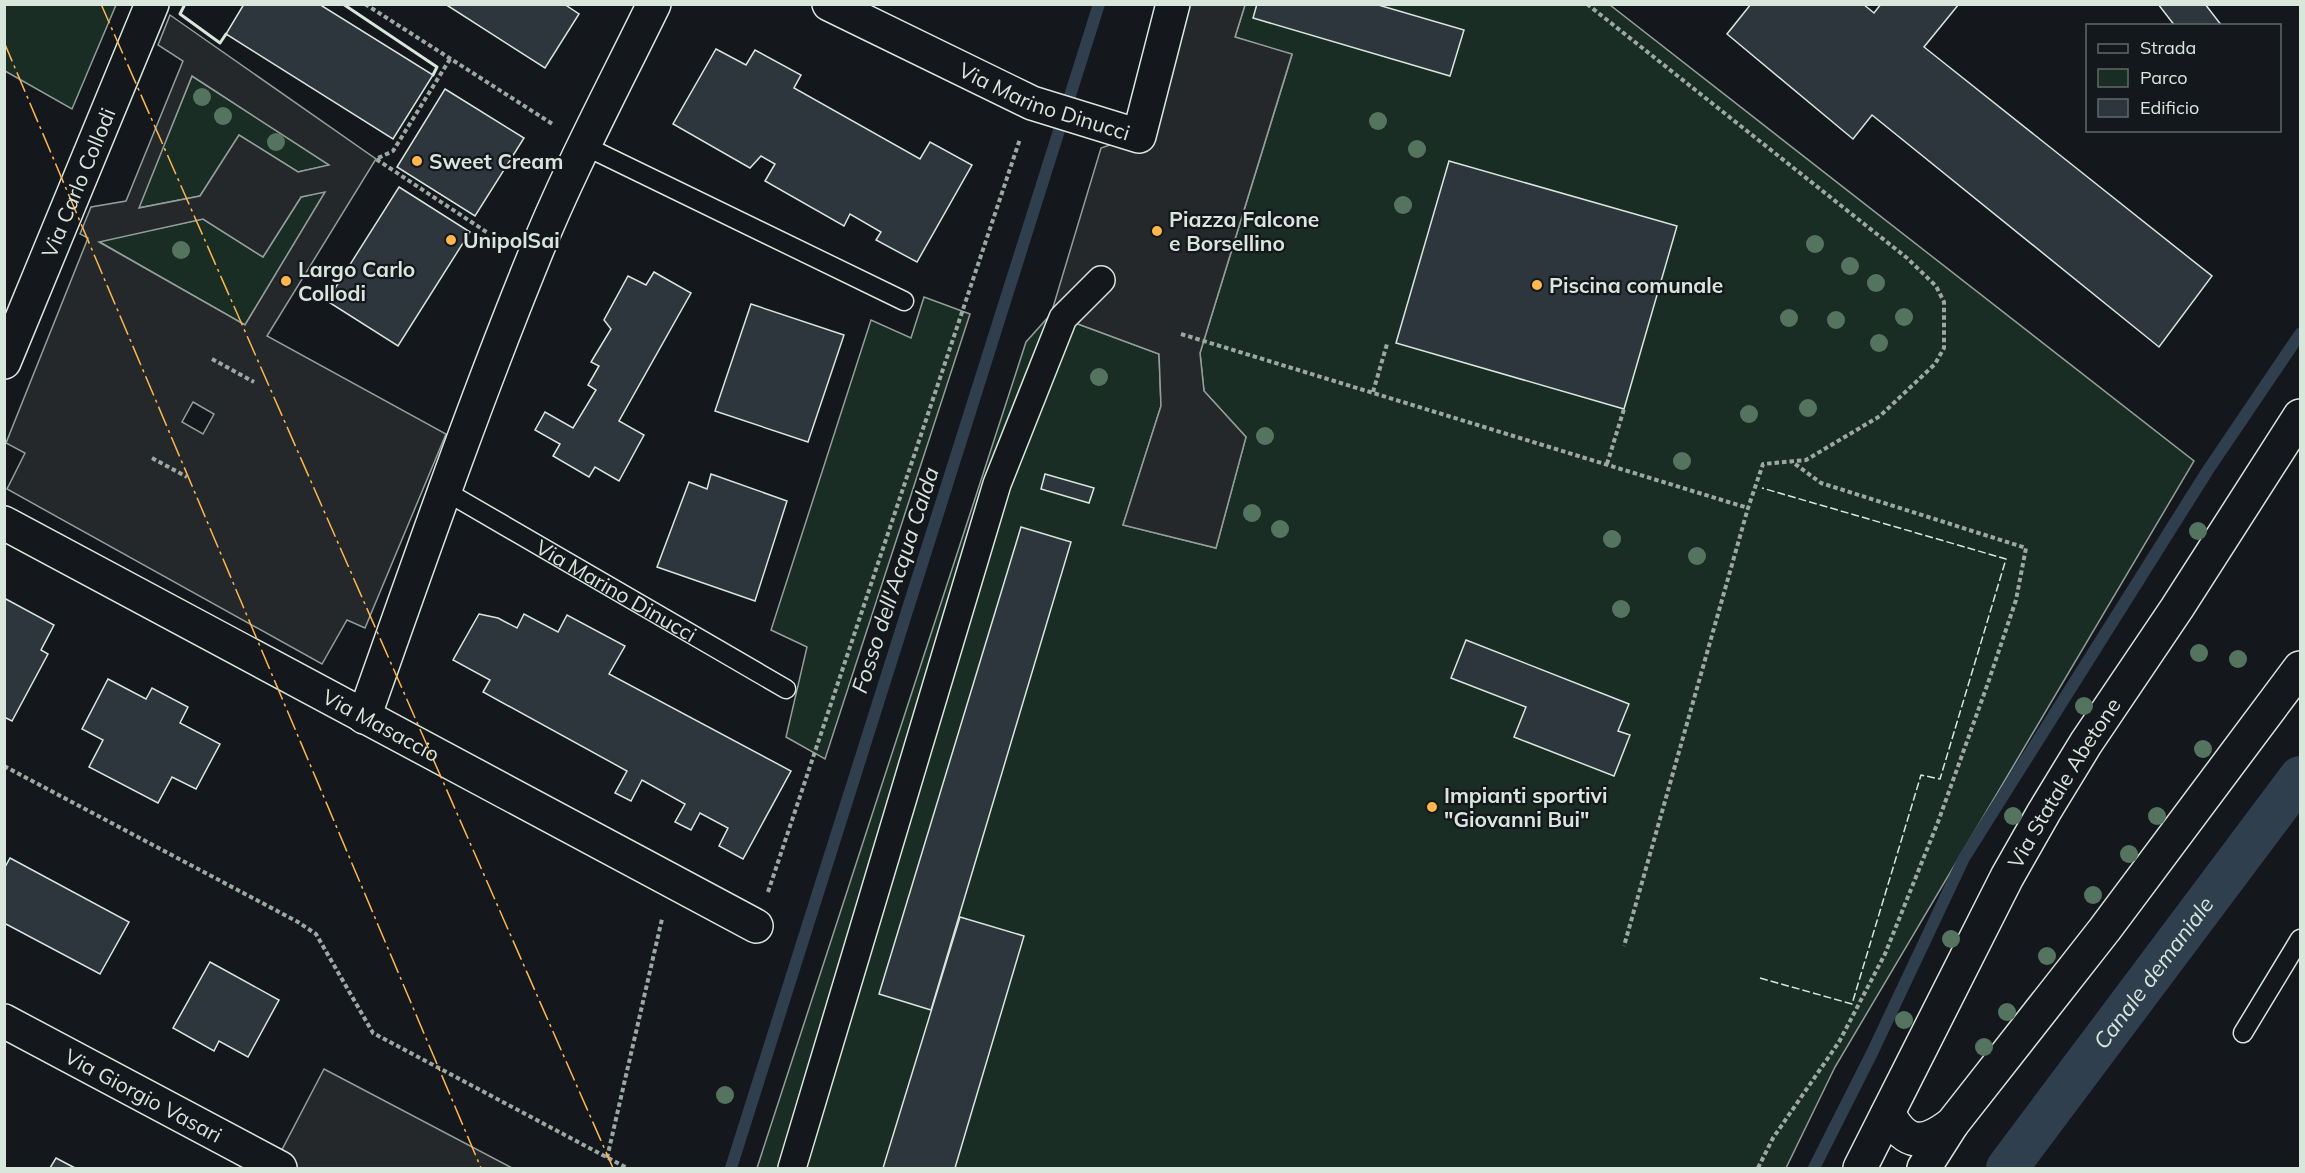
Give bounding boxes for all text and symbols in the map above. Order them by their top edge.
legend [2086,24,2281,132]
text: Strada [2140,36,2196,59]
street label: Via Marino Dinucci [955,56,1133,145]
text: Parco [2140,66,2188,89]
text: Edificio [2140,96,2199,119]
street label: Via Carlo Collodi [36,104,121,262]
place label: Sweet Cream [429,148,563,174]
marker: Sweet Cream [410,154,424,168]
place label: Piazza Falcone e Borsellino [1169,206,1319,256]
marker: Piazza Falcone e Borsellino [1150,224,1164,238]
place label: UnipolSai [463,227,560,253]
marker: UnipolSai [444,233,458,247]
place label: Largo Carlo Collodi [298,256,415,306]
place label: Piscina comunale [1549,272,1723,298]
marker: Largo Carlo Collodi [279,274,293,288]
marker: Piscina comunale [1530,278,1544,292]
water label: Fosso dell'Acqua Calda [845,463,945,697]
street label: Via Marino Dinucci [531,534,701,647]
street label: Via Masaccio [318,683,444,767]
street label: Via Statale Abetone [2002,693,2126,873]
place label: Impianti sportivi "Giovanni Bui" [1444,782,1607,832]
marker: Impianti sportivi "Giovanni Bui" [1425,800,1439,814]
water label: Canale demaniale [2087,891,2219,1054]
street label: Via Giorgio Vasari [60,1043,227,1148]

